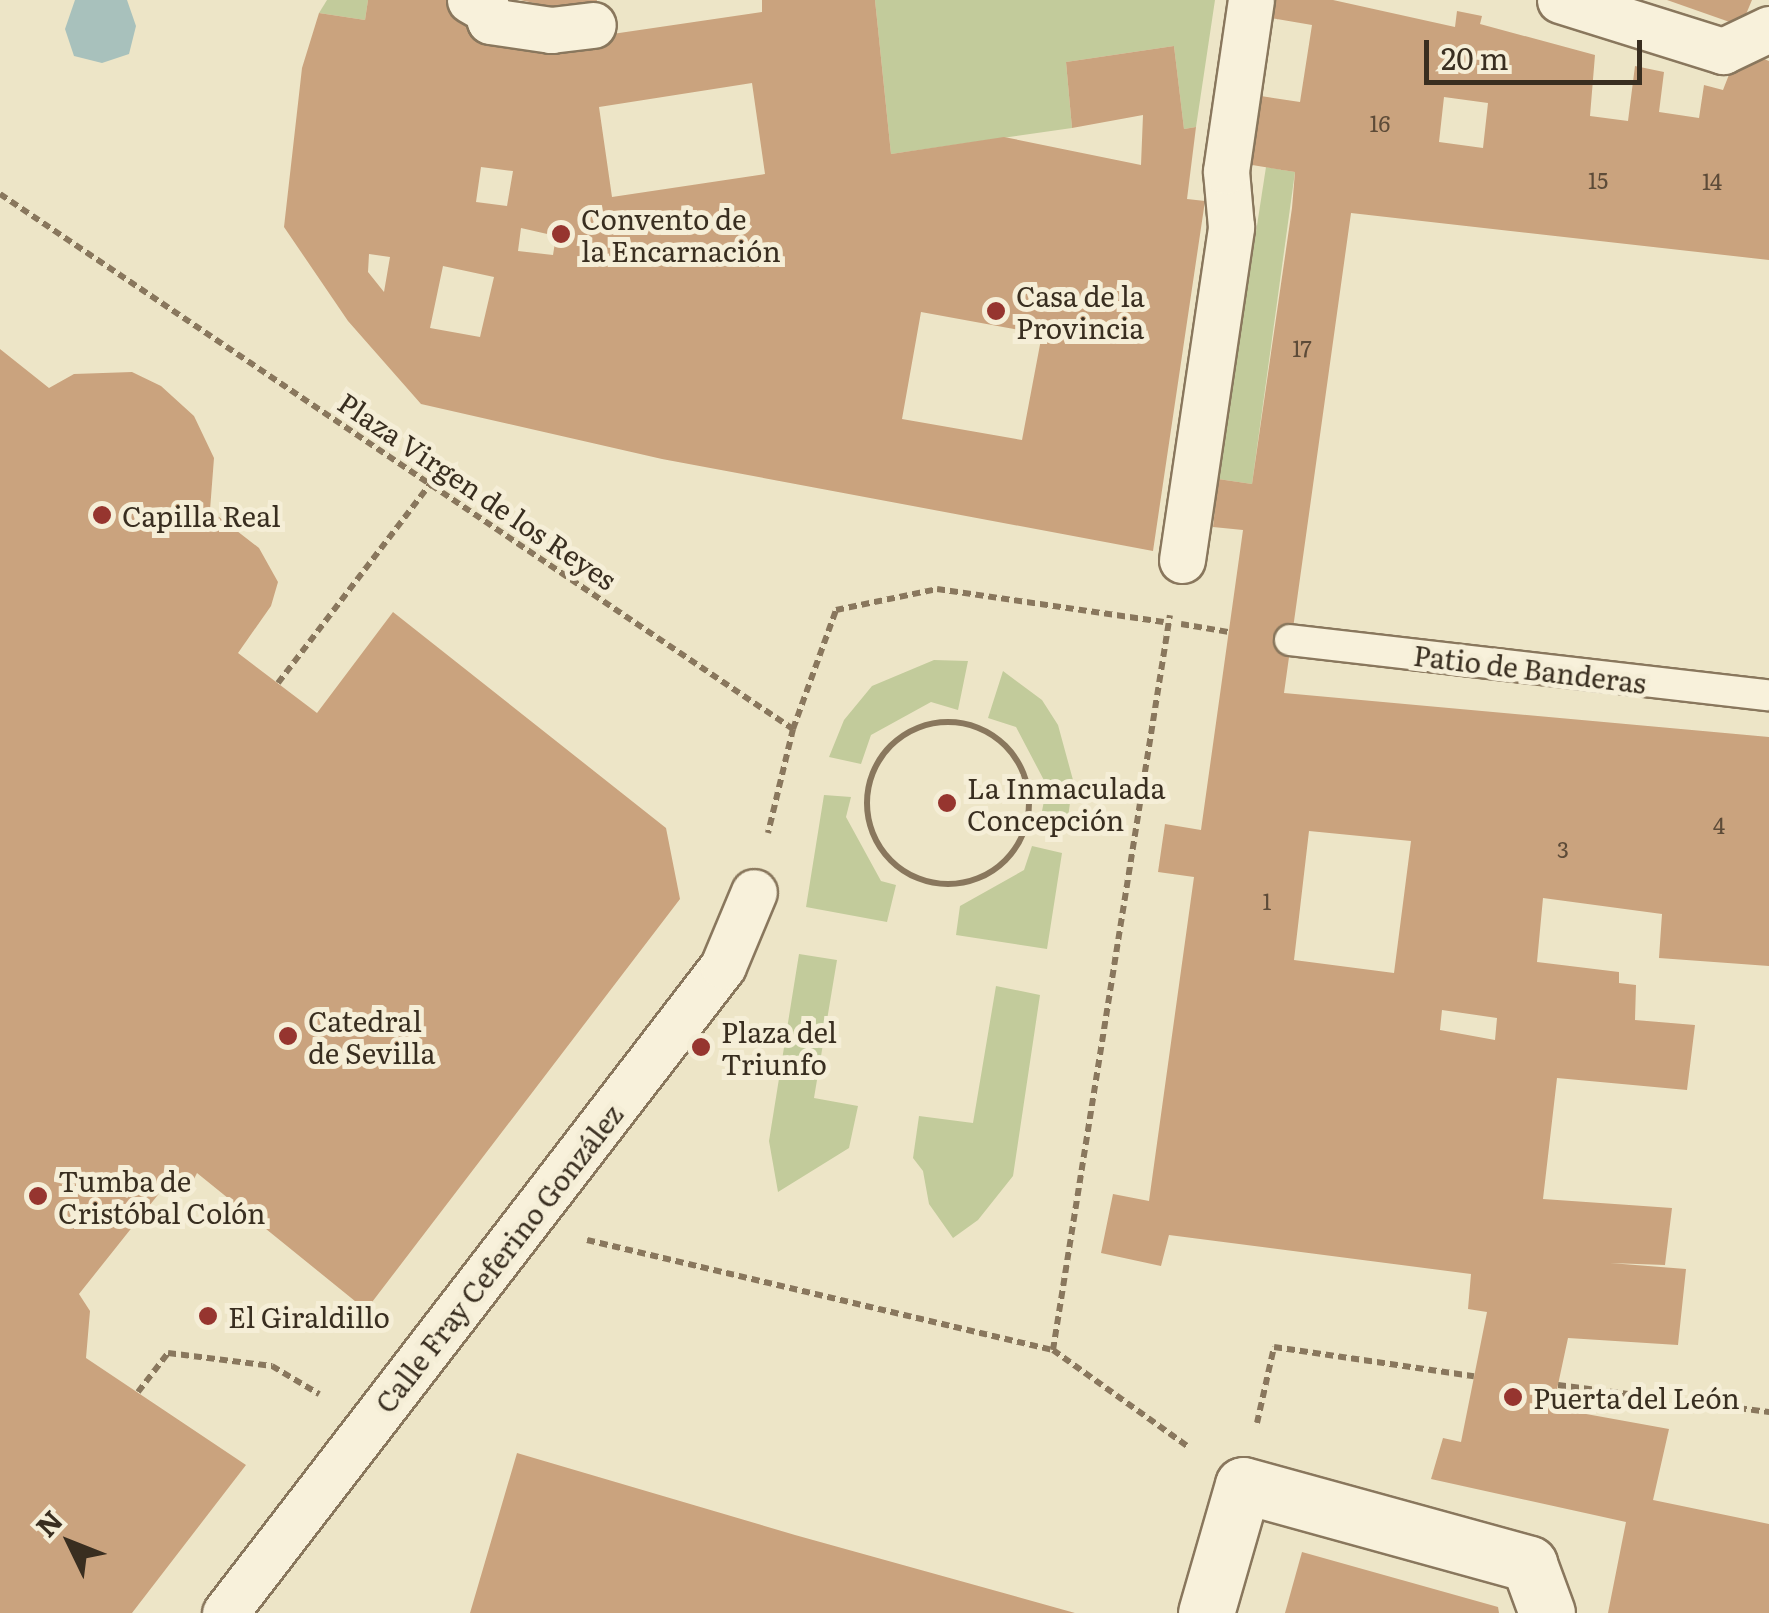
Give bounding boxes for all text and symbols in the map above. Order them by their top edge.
scale bar [1429,20,1646,82]
text: 20 m [1441,35,1509,79]
house number: 16 [1370,110,1390,136]
house number: 15 [1588,167,1608,193]
house number: 14 [1702,168,1722,194]
place label: Convento de la Encarnación [581,201,781,267]
marker: Convento de la Encarnación [550,223,572,245]
place label: Casa de la Provincia [1016,278,1145,344]
marker: Casa de la Provincia [985,300,1007,322]
house number: 17 [1292,335,1312,361]
street label: Plaza Virgen de los Reyes [333,384,623,596]
place label: Capilla Real [122,498,281,532]
marker: Capilla Real [91,504,113,526]
street label: Patio de Banderas [1412,637,1648,699]
place label: La Inmaculada Concepción [967,770,1166,836]
marker: La Inmaculada Concepción [936,792,958,814]
house number: 4 [1713,812,1725,838]
house number: 3 [1557,836,1569,862]
house number: 1 [1263,888,1271,914]
place label: Catedral de Sevilla [308,1003,436,1069]
place label: Plaza del Triunfo [721,1014,837,1080]
marker: Catedral de Sevilla [277,1025,299,1047]
marker: Plaza del Triunfo [690,1036,712,1058]
street label: Calle Fray Ceferino González [367,1097,629,1419]
place label: Tumba de Cristóbal Colón [58,1163,266,1229]
marker: Tumba de Cristóbal Colón [27,1185,49,1207]
place label: El Giraldillo [228,1299,390,1333]
marker: El Giraldillo [197,1305,219,1327]
place label: Puerta del León [1533,1380,1740,1414]
marker: Puerta del León [1502,1386,1524,1408]
north arrow [20,1493,120,1593]
text: N [25,1500,71,1545]

